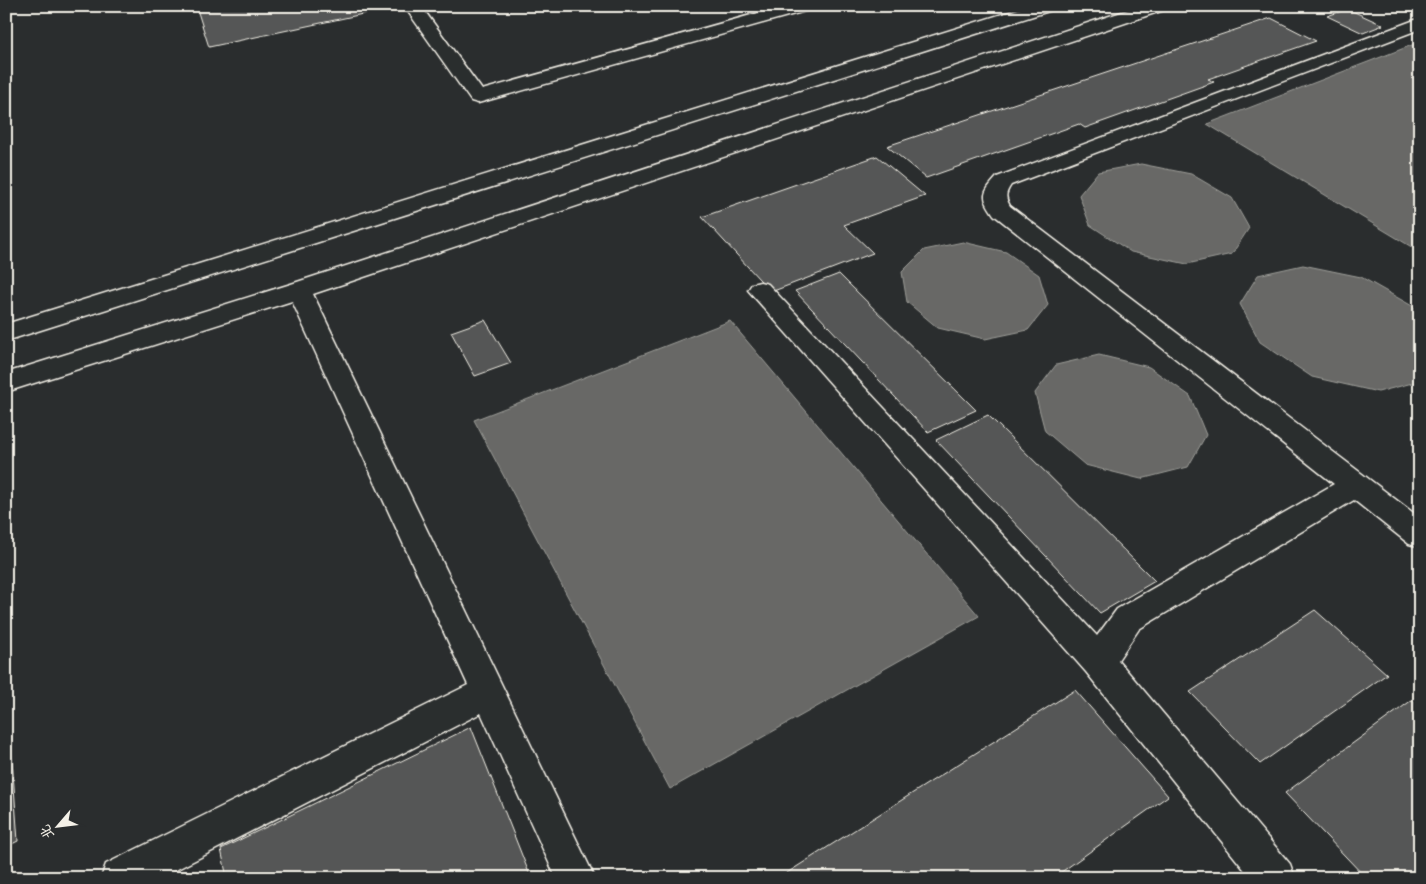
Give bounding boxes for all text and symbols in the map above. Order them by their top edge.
north arrow [32,802,82,852]
text: 北 [34,822,58,843]

